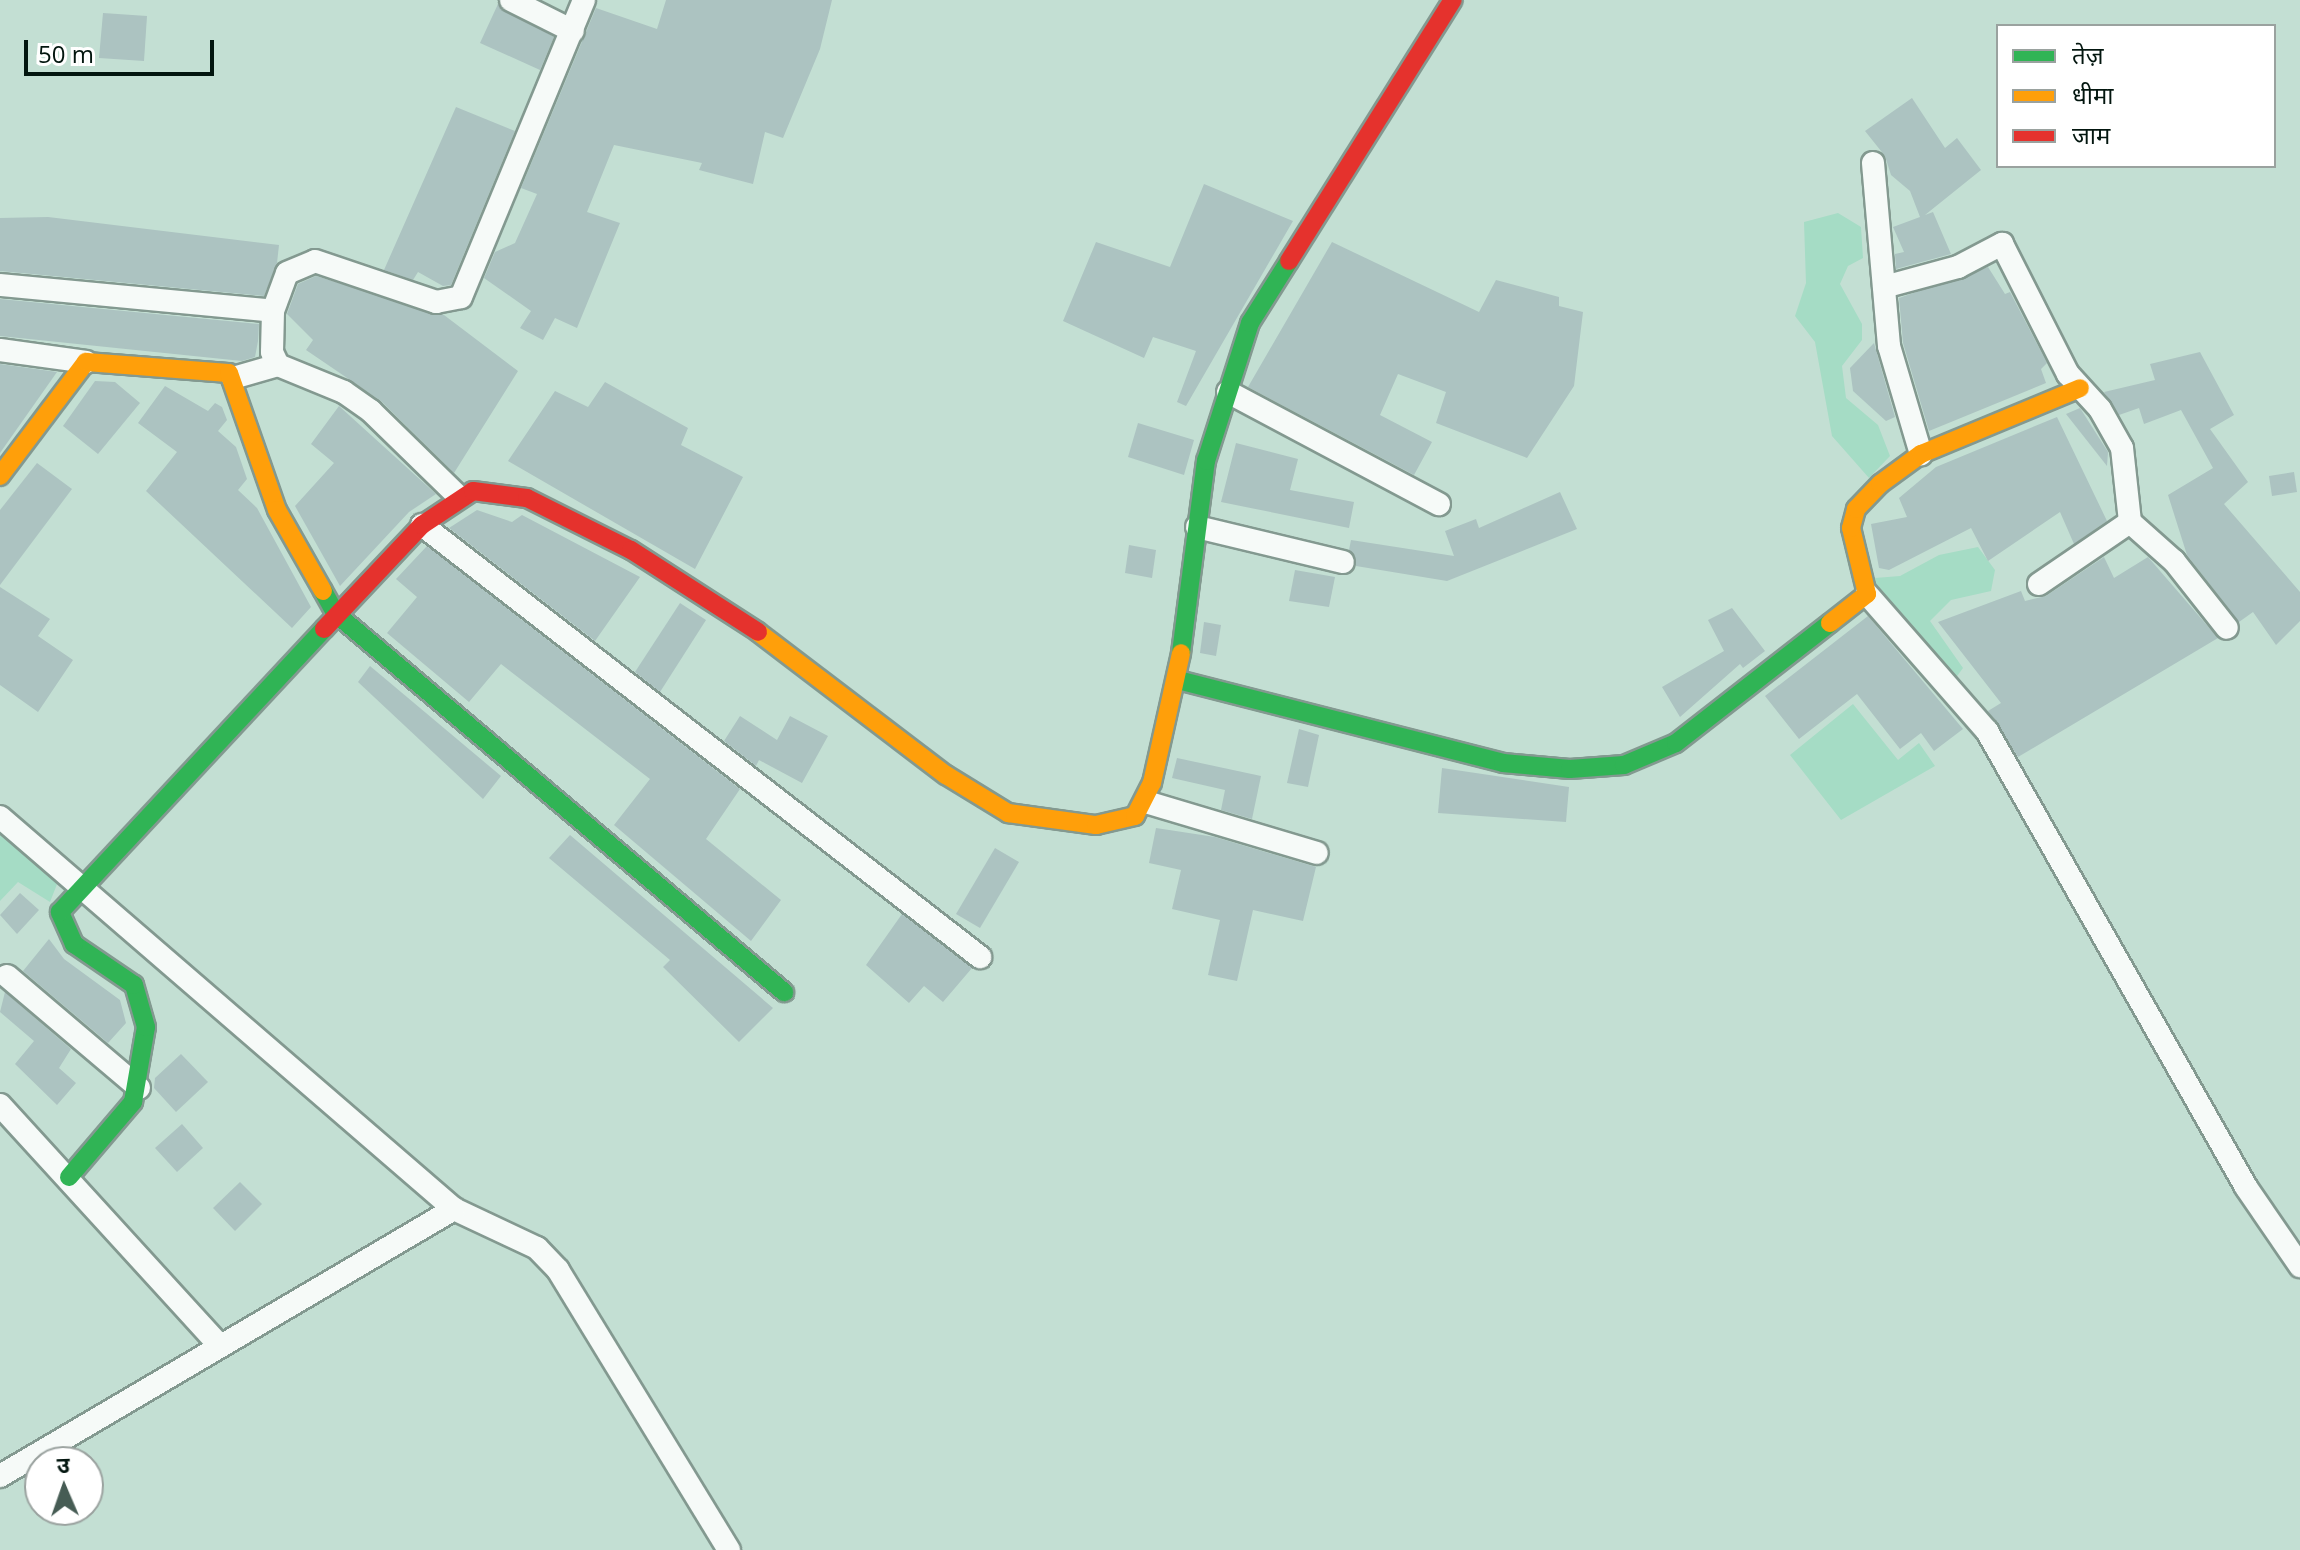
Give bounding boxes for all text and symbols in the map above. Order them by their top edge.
scale bar [28,24,218,74]
legend [1996,24,2276,168]
text: 50 m [38,37,94,70]
text: तेज़ [2072,38,2104,71]
text: धीमा [2072,78,2114,111]
text: जाम [2072,118,2110,151]
north arrow [24,1446,104,1526]
text: उ [56,1449,70,1479]

